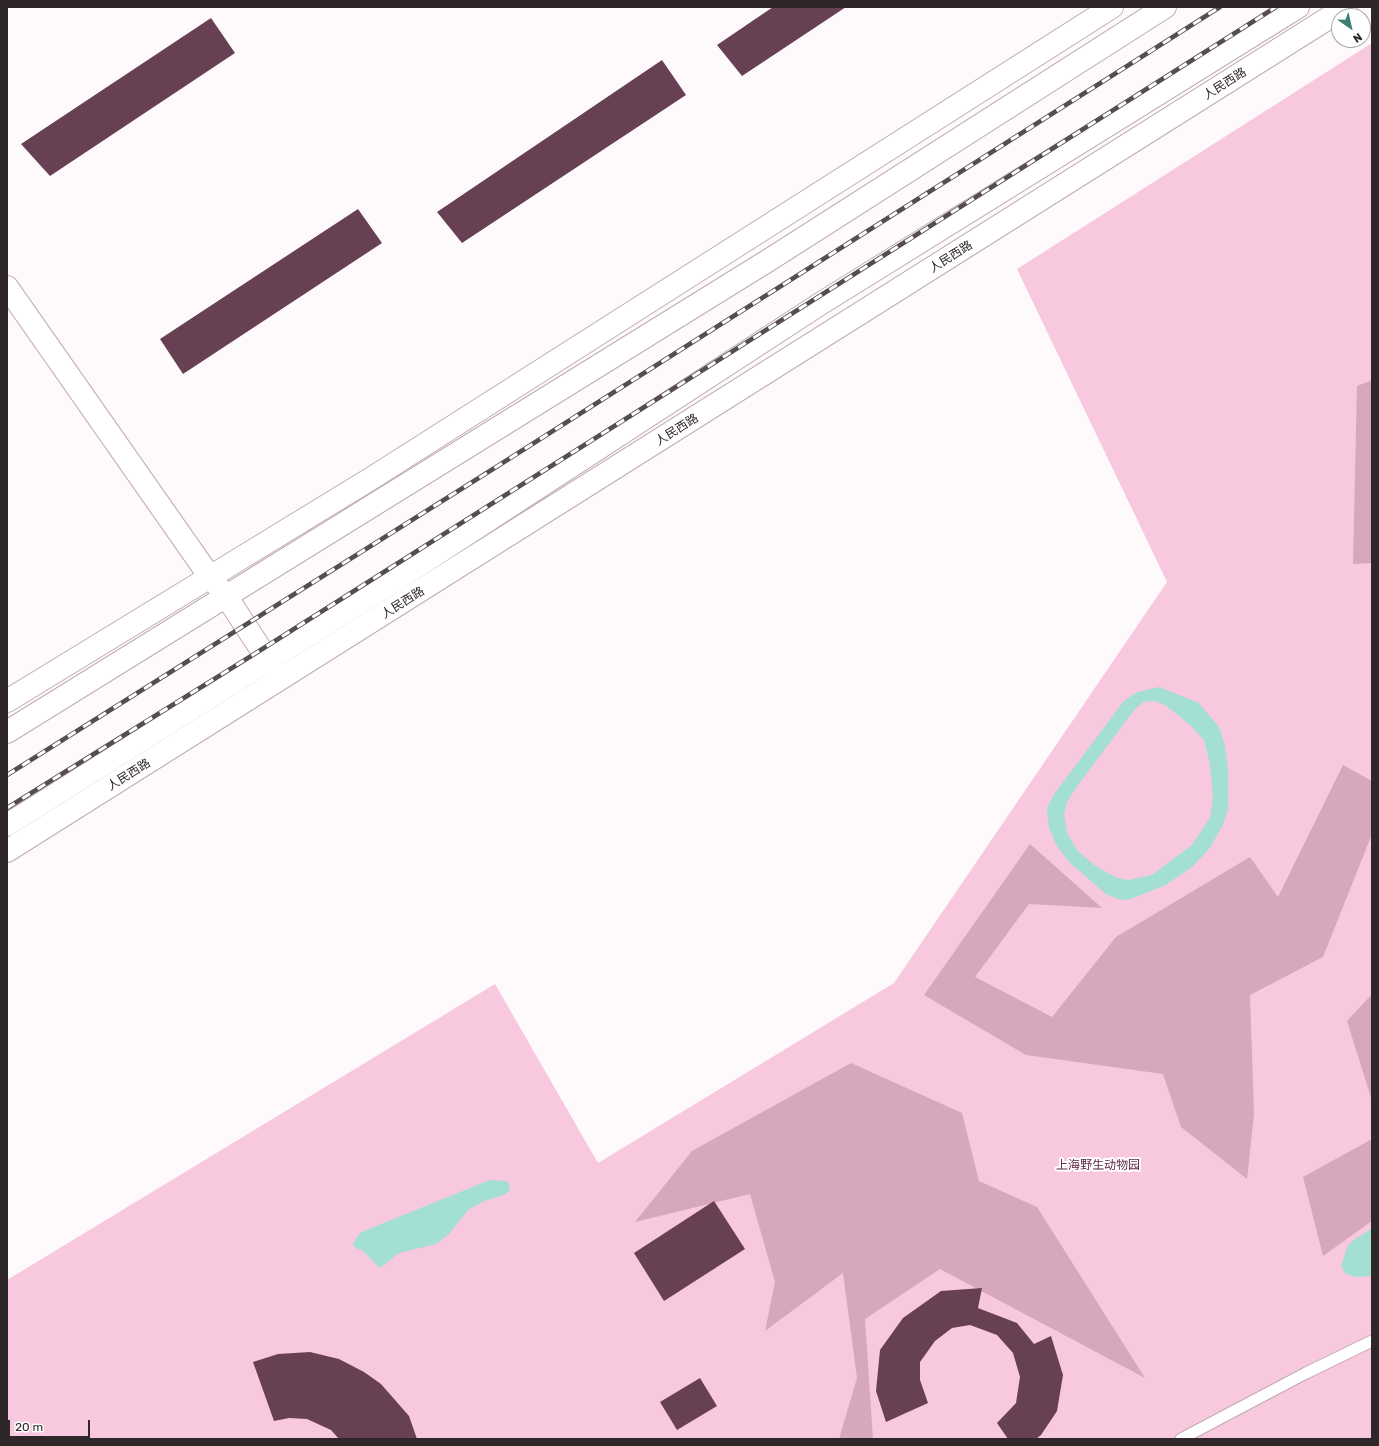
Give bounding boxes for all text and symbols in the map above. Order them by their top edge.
north arrow [1331,8,1371,48]
text: N [1351,30,1364,45]
street label: 人民西路 [1201,65,1249,103]
street label: 人民西路 [927,238,975,276]
street label: 人民西路 [653,411,701,449]
street label: 人民西路 [379,584,427,622]
street label: 人民西路 [105,756,153,794]
park label: 上海野生动物园 [1056,1159,1140,1173]
scale bar [10,1412,92,1438]
text: 20 m [15,1420,43,1434]

